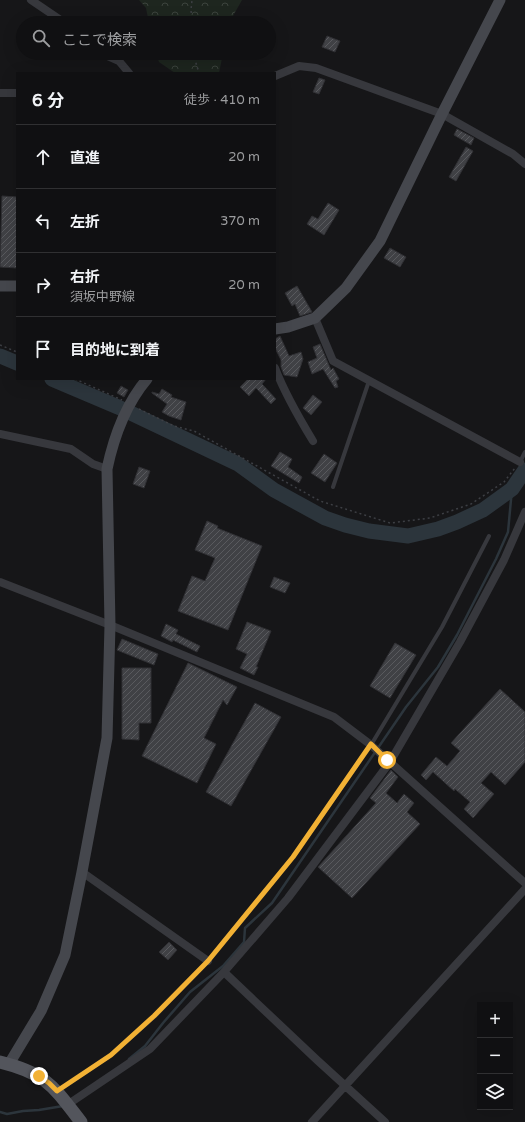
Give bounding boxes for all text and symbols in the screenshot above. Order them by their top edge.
search box [16,16,276,60]
icon: search [30,27,52,49]
text: ここで検索 [62,31,137,49]
text: 6 分 [32,90,64,111]
text: 徒歩 · 410 m [184,92,260,108]
icon: ahead [32,146,54,168]
text: 直進 [70,149,100,167]
text: 20 m [228,149,260,165]
icon: left [32,210,54,232]
text: 左折 [70,213,100,231]
text: 370 m [220,213,260,229]
text: 右折 [70,268,100,286]
icon: right [32,274,54,296]
text: 20 m [228,277,260,293]
text: 須坂中野線 [70,289,135,305]
icon: arrive [32,338,54,360]
text: 目的地に到着 [70,341,160,359]
route start [378,751,396,769]
map controls [477,1002,513,1110]
button: + [477,1002,513,1038]
button: − [477,1038,513,1074]
route end [30,1067,48,1085]
button: layers [477,1074,513,1110]

